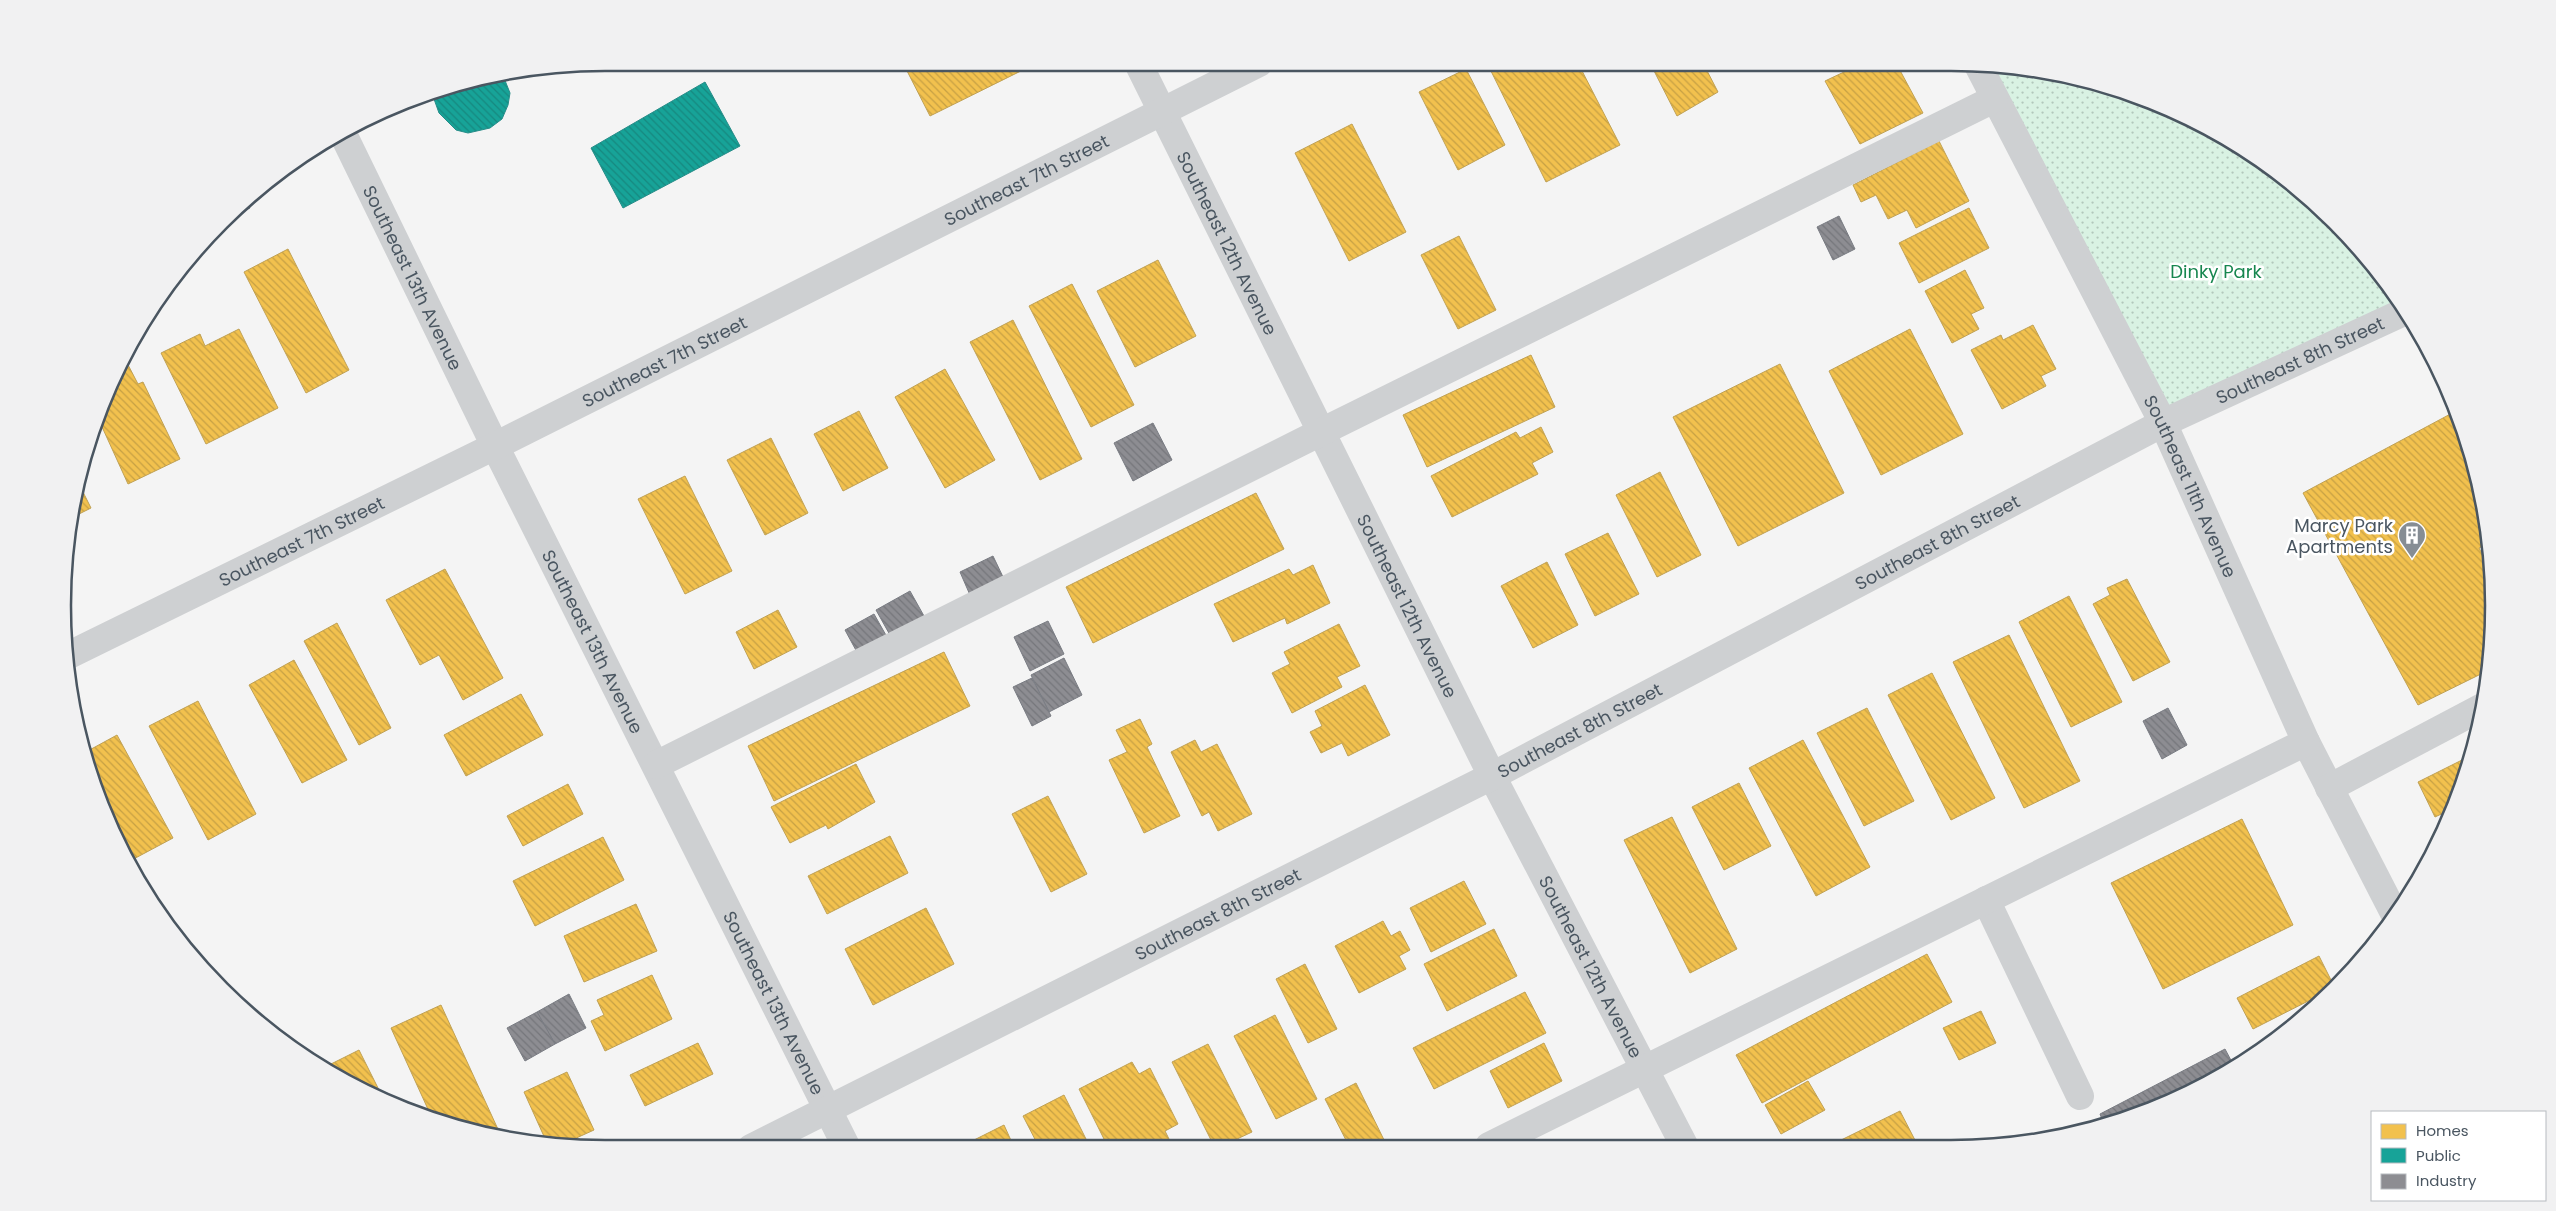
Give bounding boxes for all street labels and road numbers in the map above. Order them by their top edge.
street label: Southeast 7th Street [940,128,1113,231]
street label: Southeast 12th Avenue [1171,147,1284,339]
street label: Southeast 13th Avenue [357,181,469,374]
street label: Southeast 7th Street [578,309,751,413]
street label: Southeast 8th Street [2212,310,2388,410]
street label: Southeast 11th Avenue [2138,391,2243,581]
street label: Southeast 8th Street [1850,488,2024,596]
street label: Southeast 7th Street [214,490,388,592]
street label: Southeast 12th Avenue [1351,510,1464,702]
street label: Southeast 13th Avenue [536,545,650,738]
street label: Southeast 8th Street [1493,676,1666,784]
street label: Southeast 8th Street [1130,862,1305,966]
street label: Southeast 12th Avenue [1533,871,1649,1062]
street label: Southeast 13th Avenue [717,906,831,1099]

